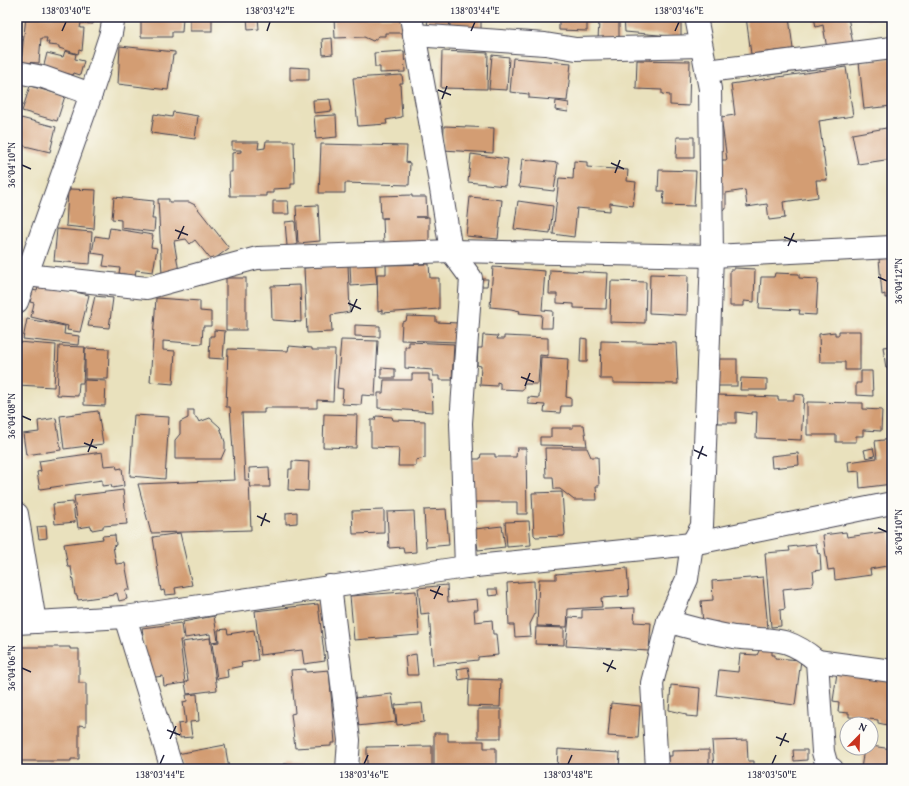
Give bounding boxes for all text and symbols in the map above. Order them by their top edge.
text: 138°03'40"E [41,3,91,18]
text: 138°03'42"E [245,3,295,18]
text: 138°03'44"E [450,3,500,18]
text: 138°03'46"E [654,3,704,18]
text: 36°04'10"N [4,142,19,188]
text: 36°04'12"N [891,258,906,304]
text: 36°04'08"N [4,393,19,439]
text: 36°04'10"N [891,509,906,555]
text: 36°04'06"N [4,645,19,691]
north arrow [839,716,879,756]
text: N [856,718,870,736]
text: 138°03'44"E [135,767,185,782]
text: 138°03'46"E [339,767,389,782]
text: 138°03'48"E [543,767,593,782]
text: 138°03'50"E [747,767,797,782]

